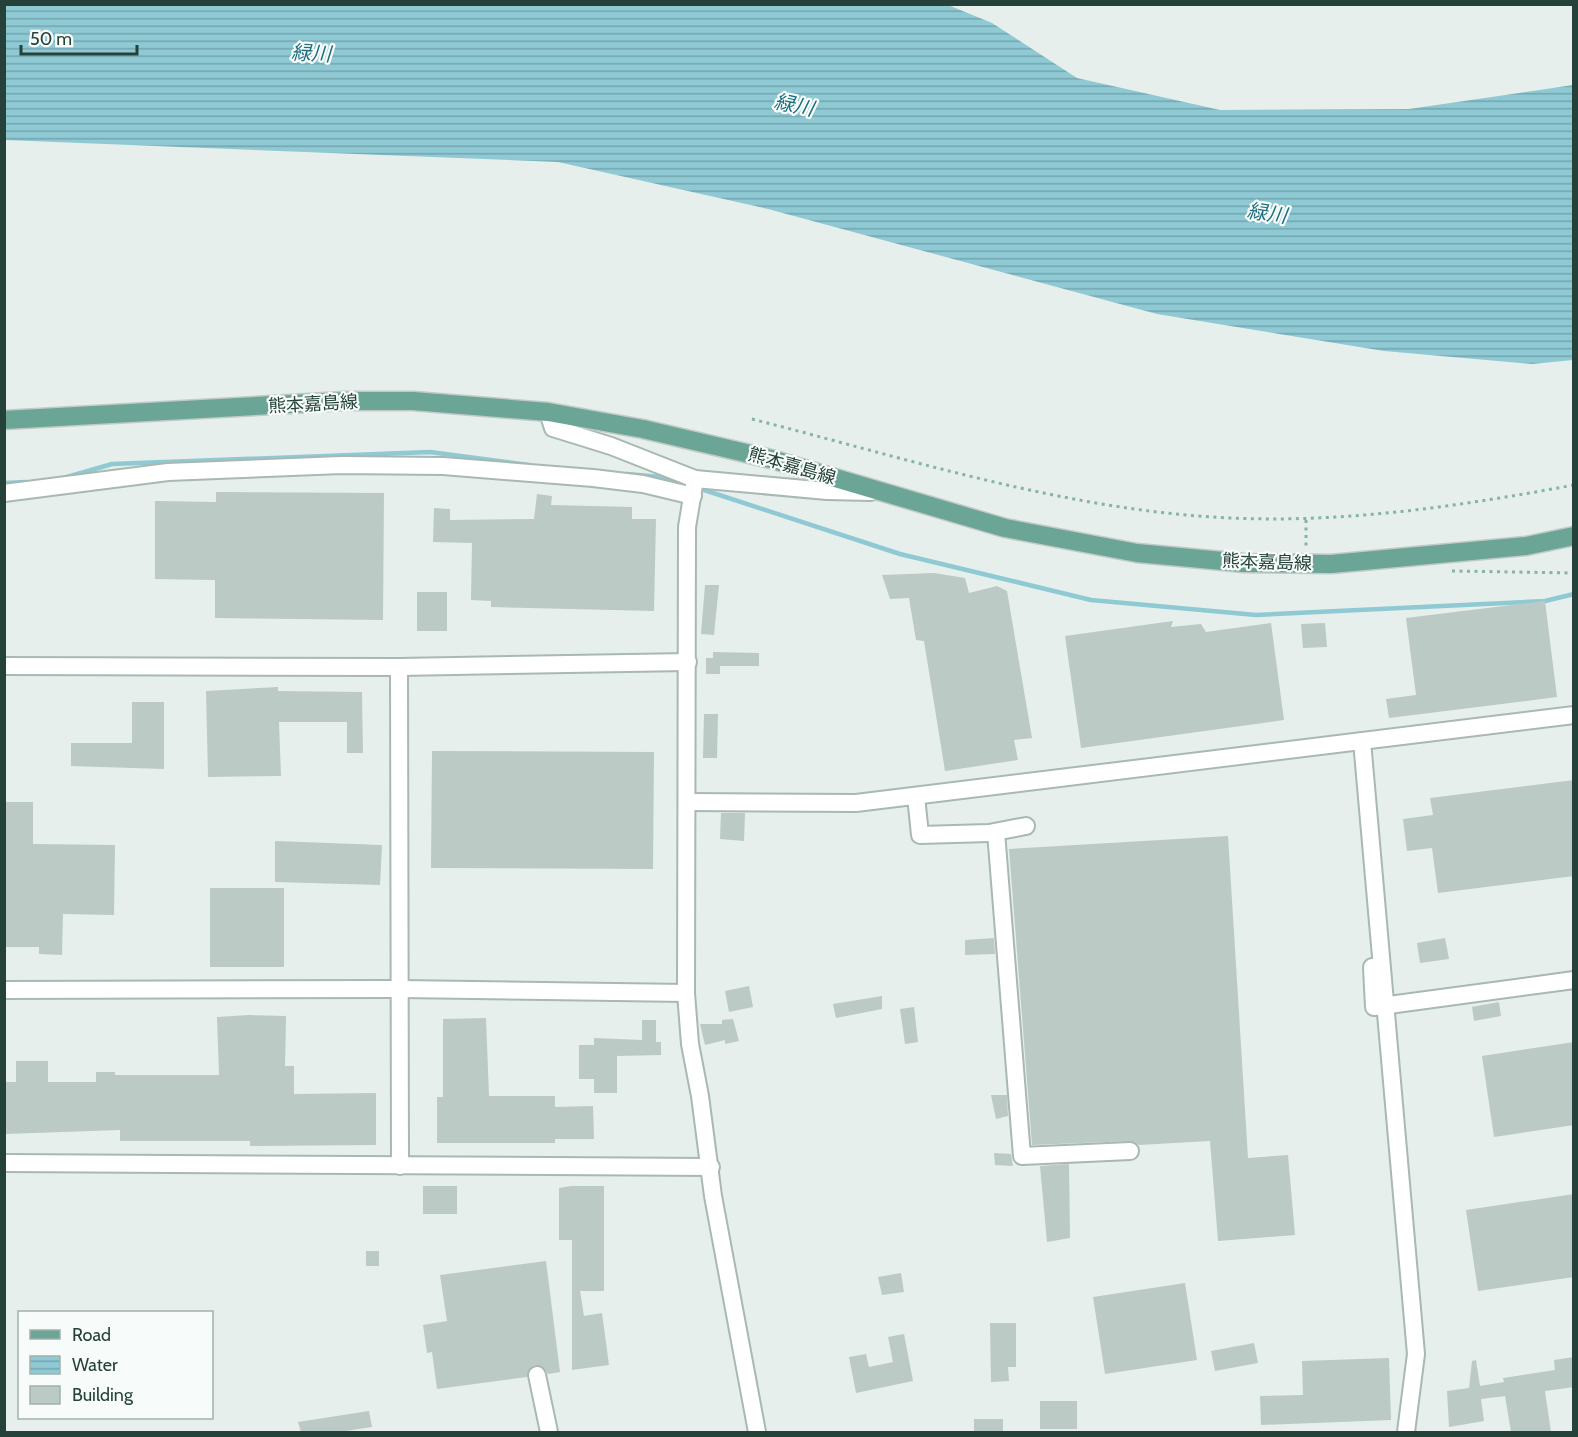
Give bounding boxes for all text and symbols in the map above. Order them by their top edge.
scale bar [21,18,136,56]
text: 50 m [30,28,72,50]
water label: 緑川 [290,40,334,66]
water label: 緑川 [772,89,818,121]
water label: 緑川 [1246,198,1290,228]
street label: 熊本嘉島線 [267,391,359,417]
street label: 熊本嘉島線 [746,443,838,489]
street label: 熊本嘉島線 [1222,549,1312,575]
legend [18,1311,213,1419]
text: Road [72,1324,111,1346]
text: Water [72,1354,118,1376]
text: Building [72,1384,134,1406]

